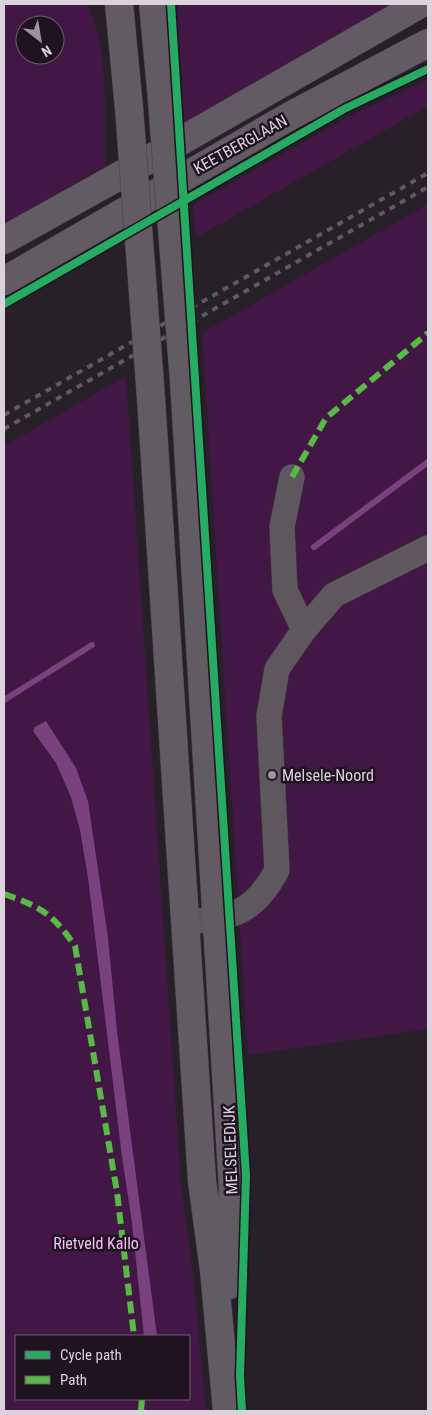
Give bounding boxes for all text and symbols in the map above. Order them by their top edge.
north arrow [15,15,65,65]
text: N [39,42,54,60]
street label: KEETBERGLAAN [190,111,290,178]
place label: Melsele-Noord [282,766,374,785]
marker: Melsele-Noord [266,769,278,781]
street label: MELSELEDIJK [219,1105,242,1195]
park label: Rietveld Kallo [53,1234,139,1253]
legend [15,1335,190,1400]
text: Cycle path [60,1346,122,1364]
text: Path [60,1371,87,1389]

